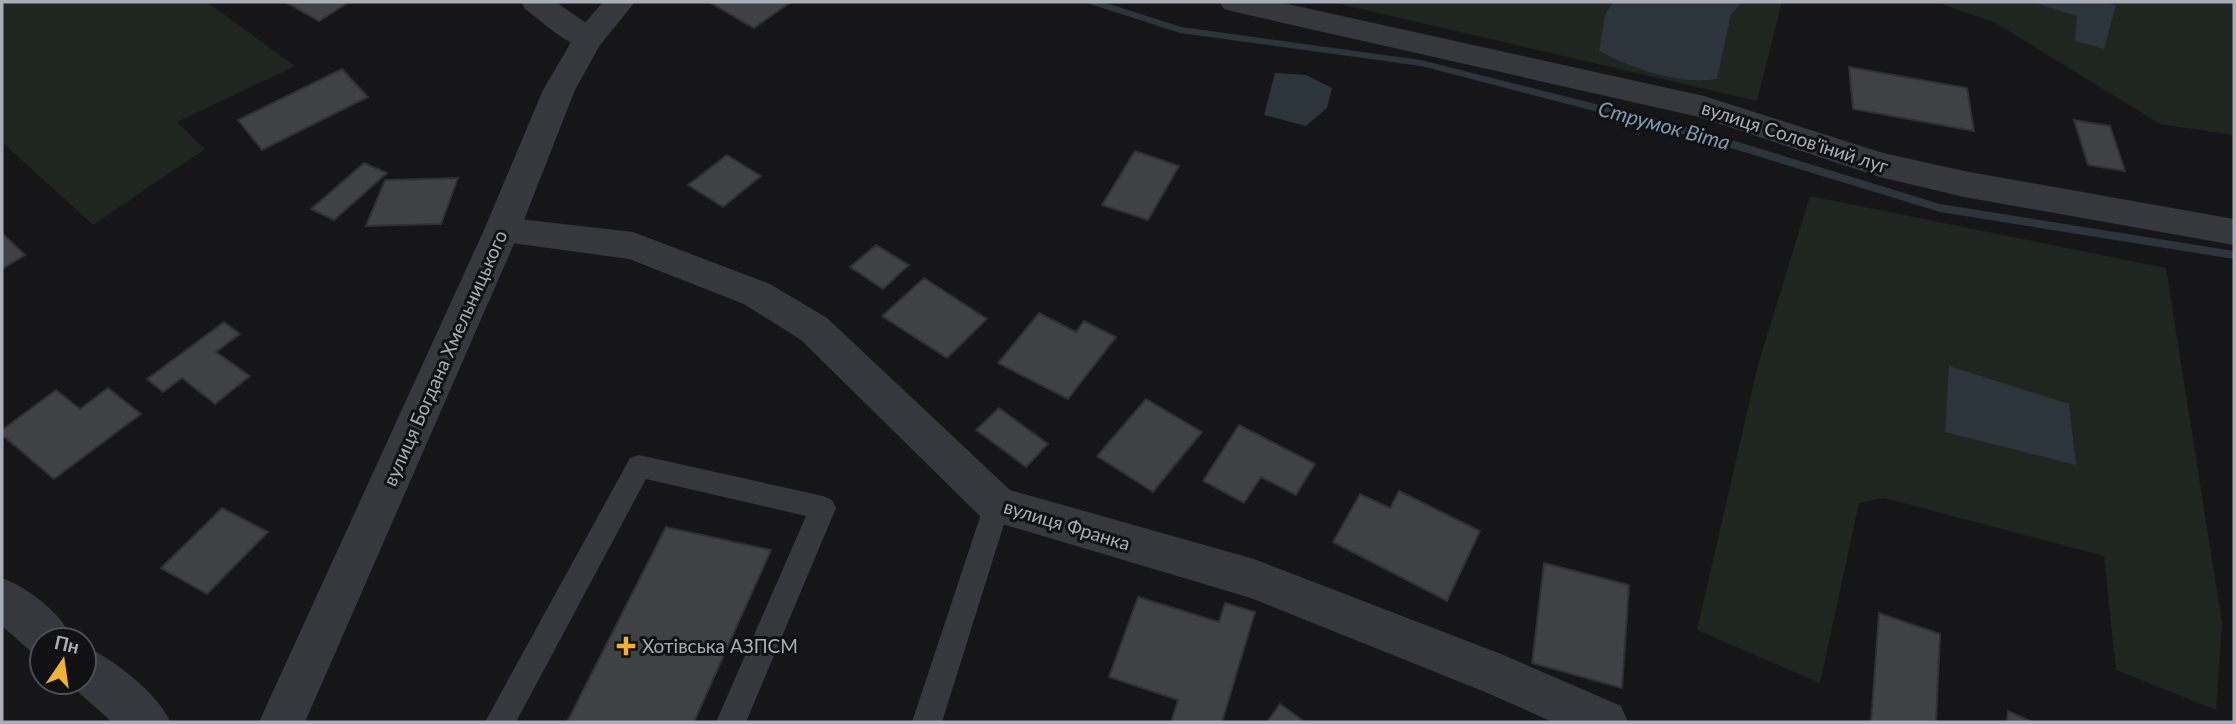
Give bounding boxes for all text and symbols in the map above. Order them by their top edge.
water label: Струмок Віта [1596,95,1733,154]
street label: вулиця Солов'їний луг [1699,95,1891,178]
street label: вулиця Богдана Хмельницького [378,226,512,489]
street label: вулиця Франка [1001,494,1133,555]
north arrow [28,626,98,696]
text: Пн [52,630,82,658]
place label: Хотівська АЗПСМ [642,634,798,657]
marker: Хотівська АЗПСМ [616,636,636,656]

